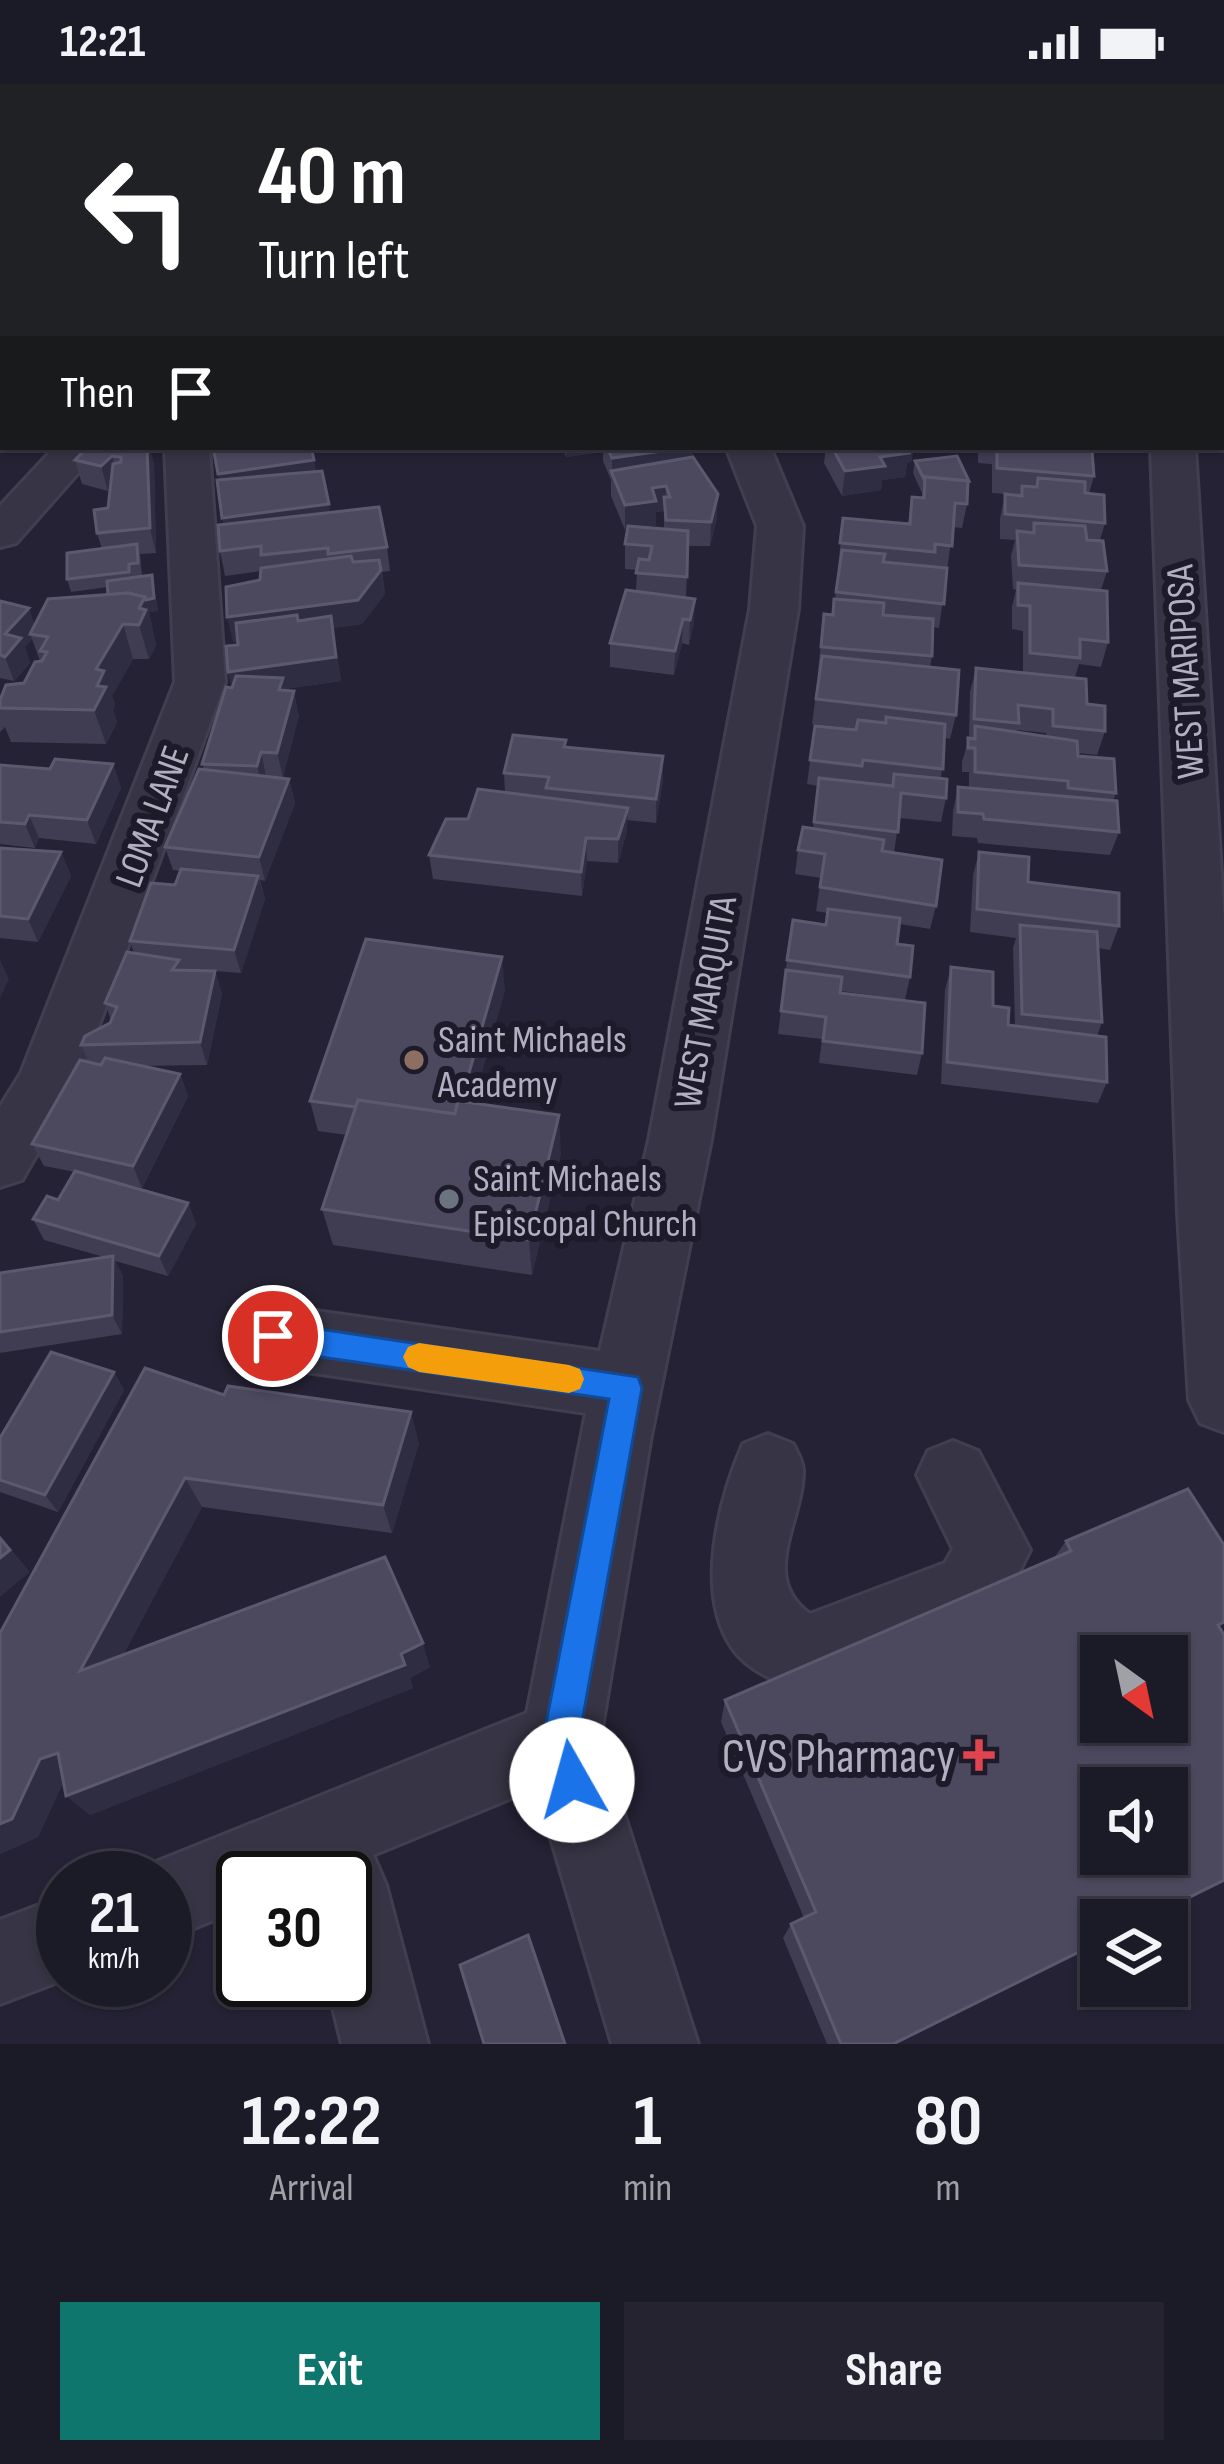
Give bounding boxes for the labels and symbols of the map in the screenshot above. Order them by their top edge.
street label: WEST MARIPOSA [1157,563,1216,780]
street label: LOMA LANE [106,740,200,894]
street label: WEST MARQUITA [665,892,748,1112]
place label: Saint Michaels Academy [437,1017,627,1109]
marker: Saint Michaels Academy [401,1047,427,1073]
place label: Saint Michaels Episcopal Church [473,1156,697,1248]
marker: Saint Michaels Episcopal Church [436,1186,462,1212]
pin [222,1285,324,1387]
north arrow [1080,1635,1188,1743]
position arrow [509,1717,635,1843]
place label: CVS Pharmacy [722,1729,955,1786]
marker: CVS Pharmacy [966,1742,992,1768]
speed limit sign: 30 [216,1851,372,2007]

